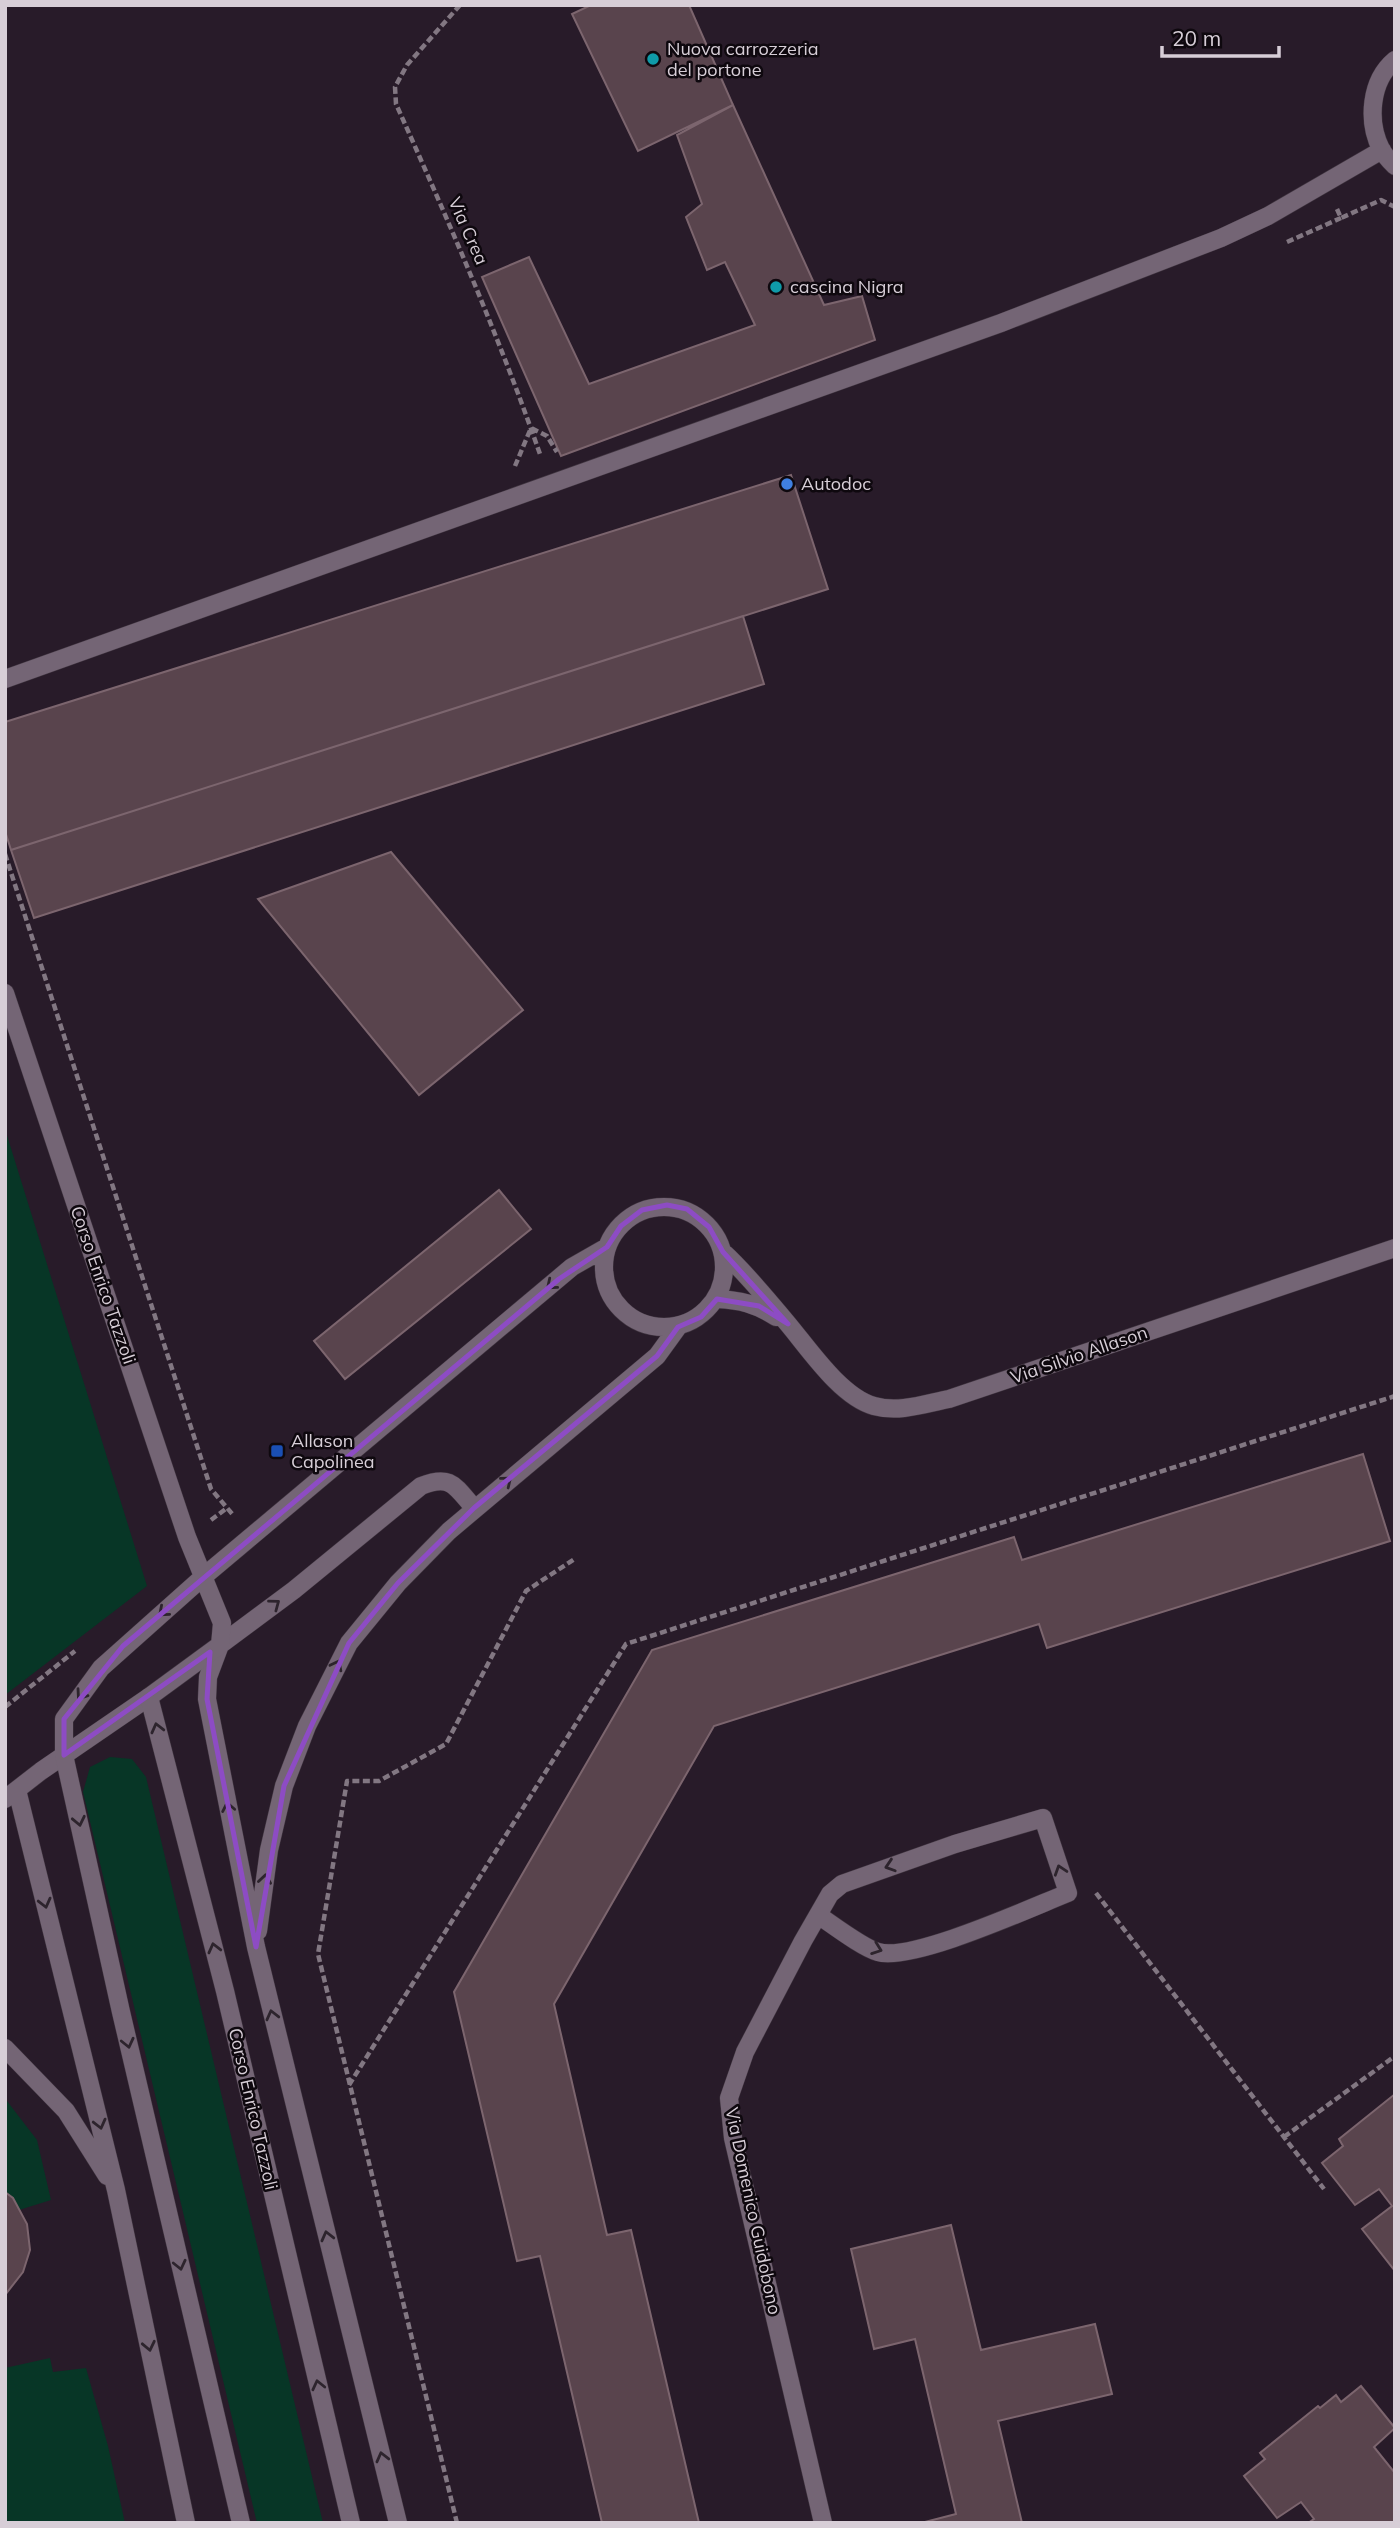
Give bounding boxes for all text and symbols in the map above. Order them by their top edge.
scale bar [1162,14,1279,58]
text: 20 m [1172,25,1221,51]
place label: Nuova carrozzeria del portone [667,37,819,81]
marker: Nuova carrozzeria del portone [645,51,661,67]
street label: Via Crea [443,193,494,268]
place label: cascina Nigra [790,275,904,298]
marker: cascina Nigra [768,279,784,295]
place label: Autodoc [801,472,871,495]
marker: Autodoc [779,476,795,492]
street label: Corso Enrico Tazzoli [66,1203,141,1367]
one-way arrow [546,1277,559,1289]
street label: Via Silvio Allason [1007,1320,1150,1389]
place label: Allason Capolinea [291,1429,375,1473]
marker: Allason Capolinea [269,1443,285,1459]
one-way arrow [500,1476,512,1489]
one-way arrow [267,1599,280,1612]
one-way arrow [158,1604,171,1616]
one-way arrow [329,1660,343,1672]
one-way arrow [77,1687,89,1700]
one-way arrow [151,1722,165,1734]
one-way arrow [222,1802,237,1814]
one-way arrow [71,1815,85,1827]
one-way arrow [885,1858,897,1872]
one-way arrow [1054,1864,1068,1876]
one-way arrow [257,1873,272,1885]
one-way arrow [37,1897,52,1909]
one-way arrow [870,1941,882,1955]
one-way arrow [208,1942,222,1954]
one-way arrow [266,2009,280,2021]
street label: Corso Enrico Tazzoli [224,2026,283,2192]
one-way arrow [120,2037,135,2049]
street label: Via Domenico Guidobono [720,2105,787,2316]
one-way arrow [92,2118,106,2130]
one-way arrow [321,2230,335,2242]
one-way arrow [172,2259,187,2271]
one-way arrow [141,2340,156,2352]
one-way arrow [312,2379,327,2391]
one-way arrow [376,2451,390,2463]

